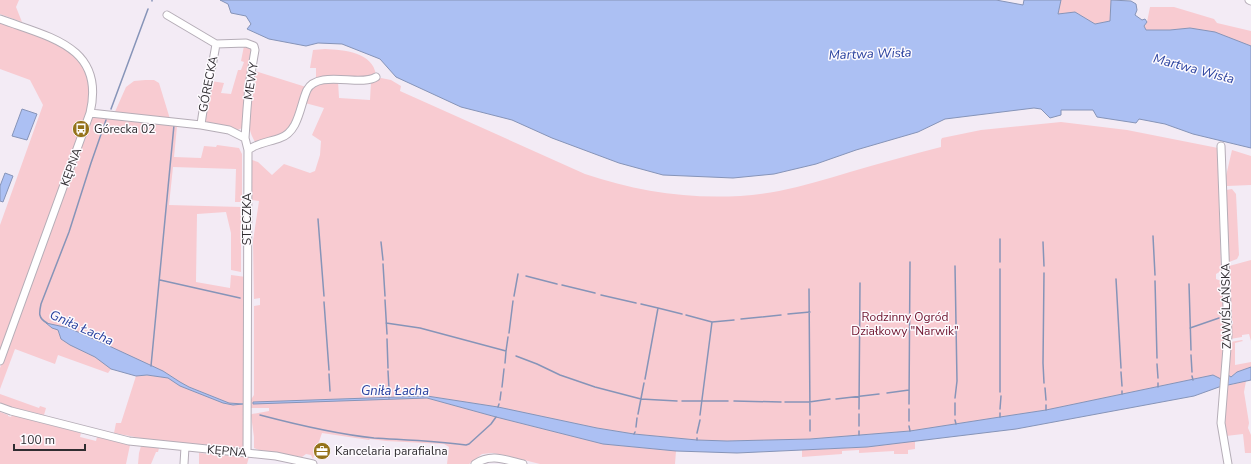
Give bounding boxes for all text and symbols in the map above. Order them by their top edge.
water label: Martwa Wisła [828,44,912,64]
water label: Martwa Wisła [1151,50,1236,88]
street label: GÓRECKA [195,54,221,113]
street label: MEWY [240,60,262,101]
bus stop icon: Górecka 02 [71,119,91,139]
place label: Górecka 02 [94,121,155,137]
street label: KĘPNA [57,145,85,188]
street label: STECZKA [239,193,255,245]
street label: ZAWIŚLAŃSKA [1217,263,1235,349]
water label: Gniła Łacha [47,306,116,350]
park label: Rodzinny Ogród Działkowy "Narwik" [851,309,959,339]
water label: Gniła Łacha [361,382,429,400]
scale bar [14,426,85,452]
text: 100 m [20,432,55,448]
street label: KĘPNA [207,441,248,461]
office icon: Kancelaria parafialna [312,441,332,461]
place label: Kancelaria parafialna [335,443,448,459]

